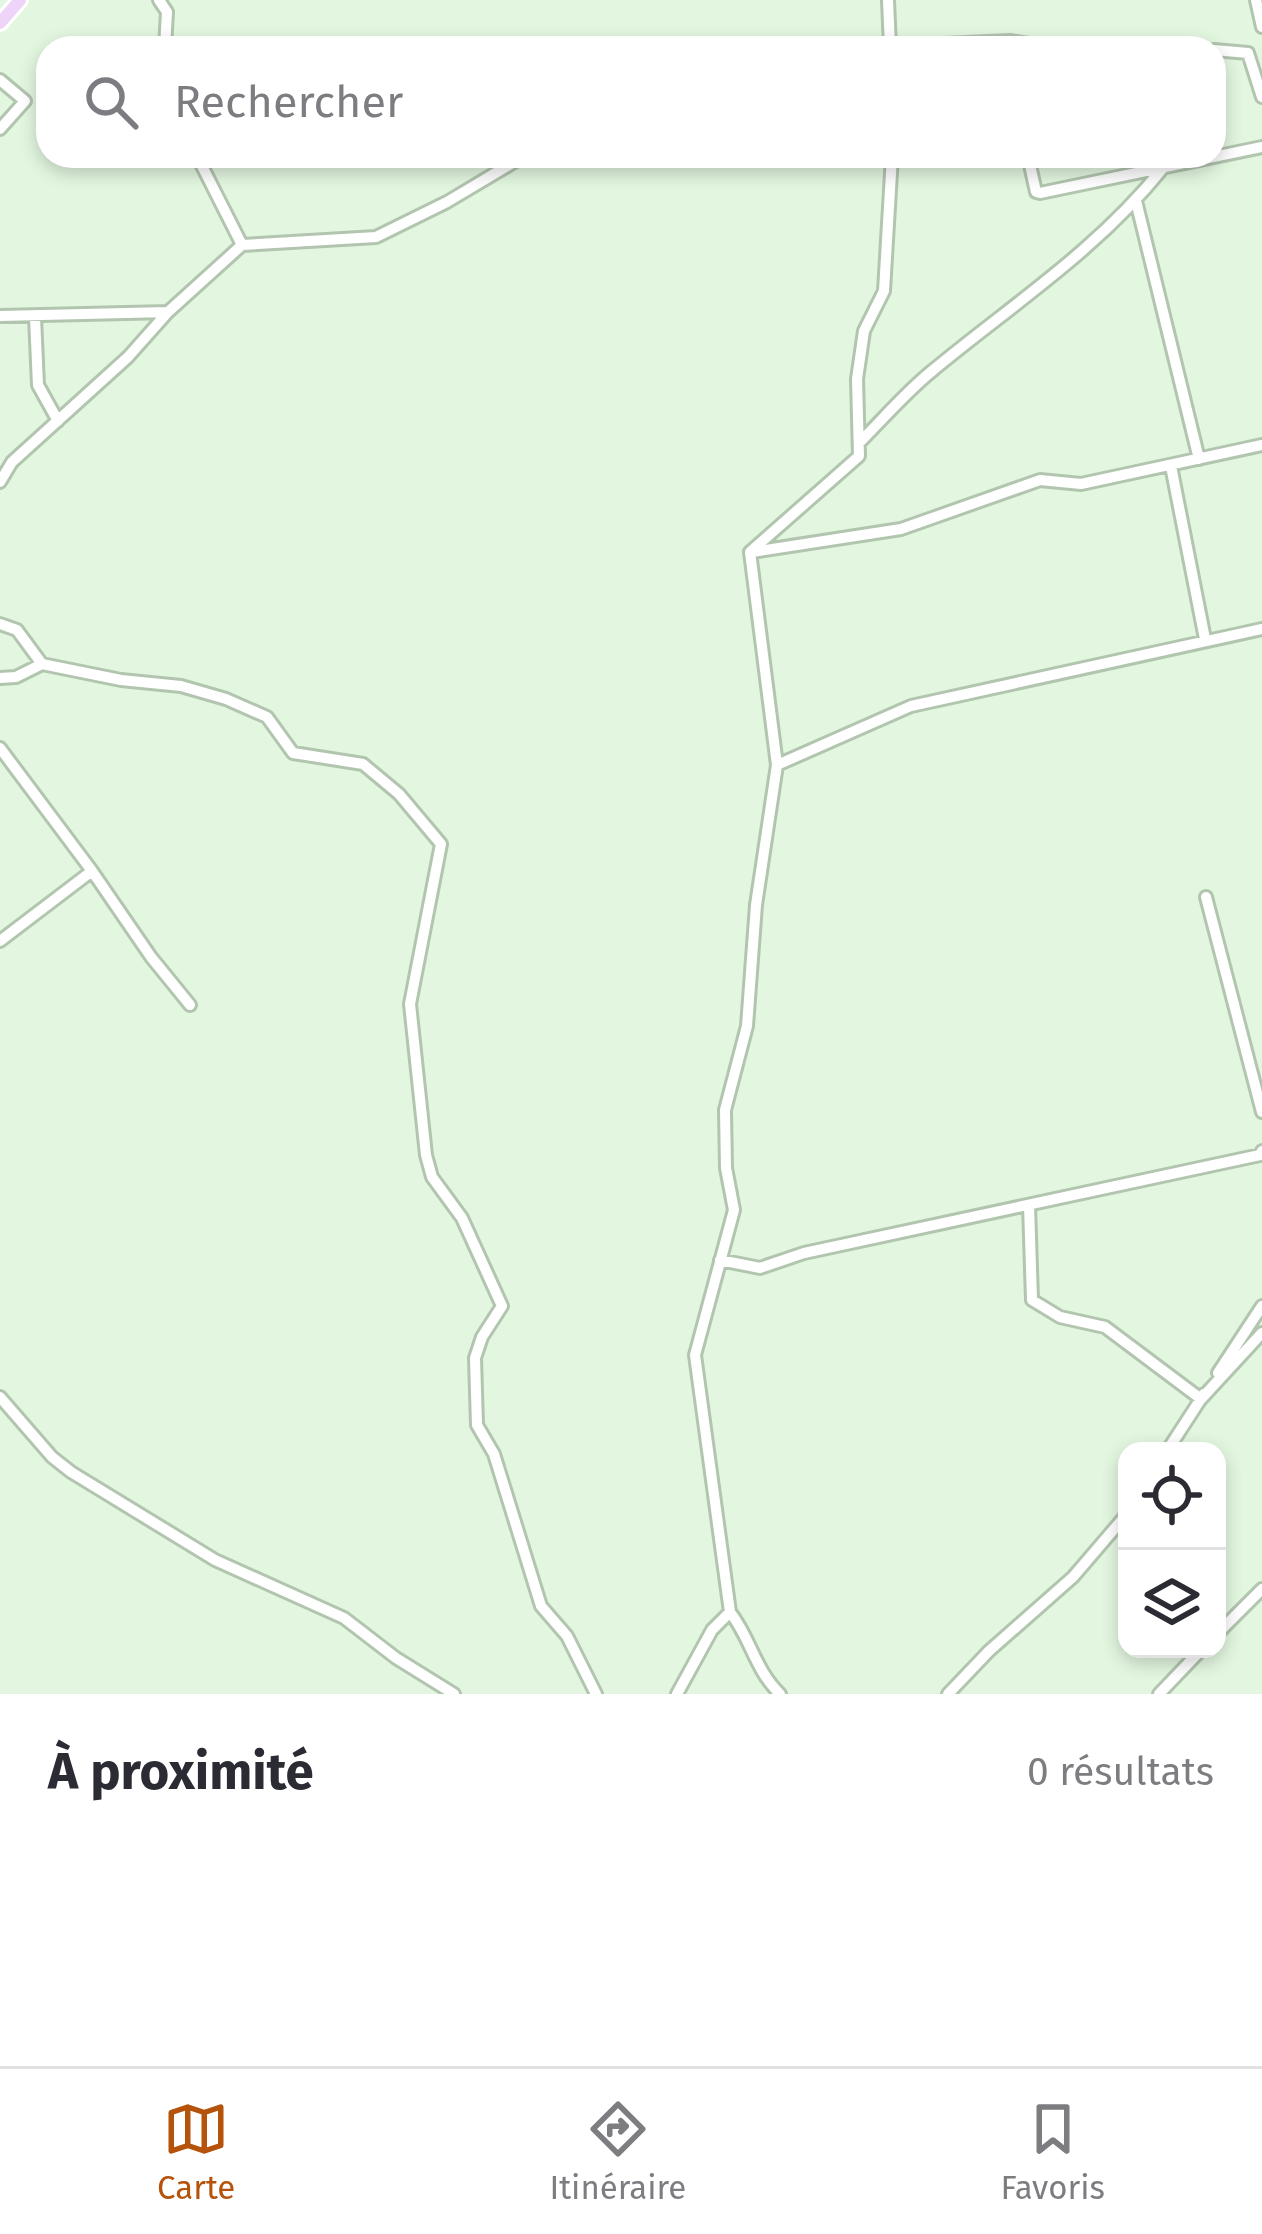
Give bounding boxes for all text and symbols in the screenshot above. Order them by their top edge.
search box [36,36,1226,168]
icon: search [78,69,144,135]
text: Rechercher [174,75,403,129]
map controls [1118,1442,1226,1658]
button: locate [1118,1442,1226,1550]
button: layers [1118,1550,1226,1658]
text: À proximité [48,1741,314,1803]
text: 0 résultats [1027,1749,1214,1795]
tab: Carte [157,2096,235,2208]
tab: Itinéraire [549,2096,686,2208]
tab: Favoris [1000,2096,1105,2208]

